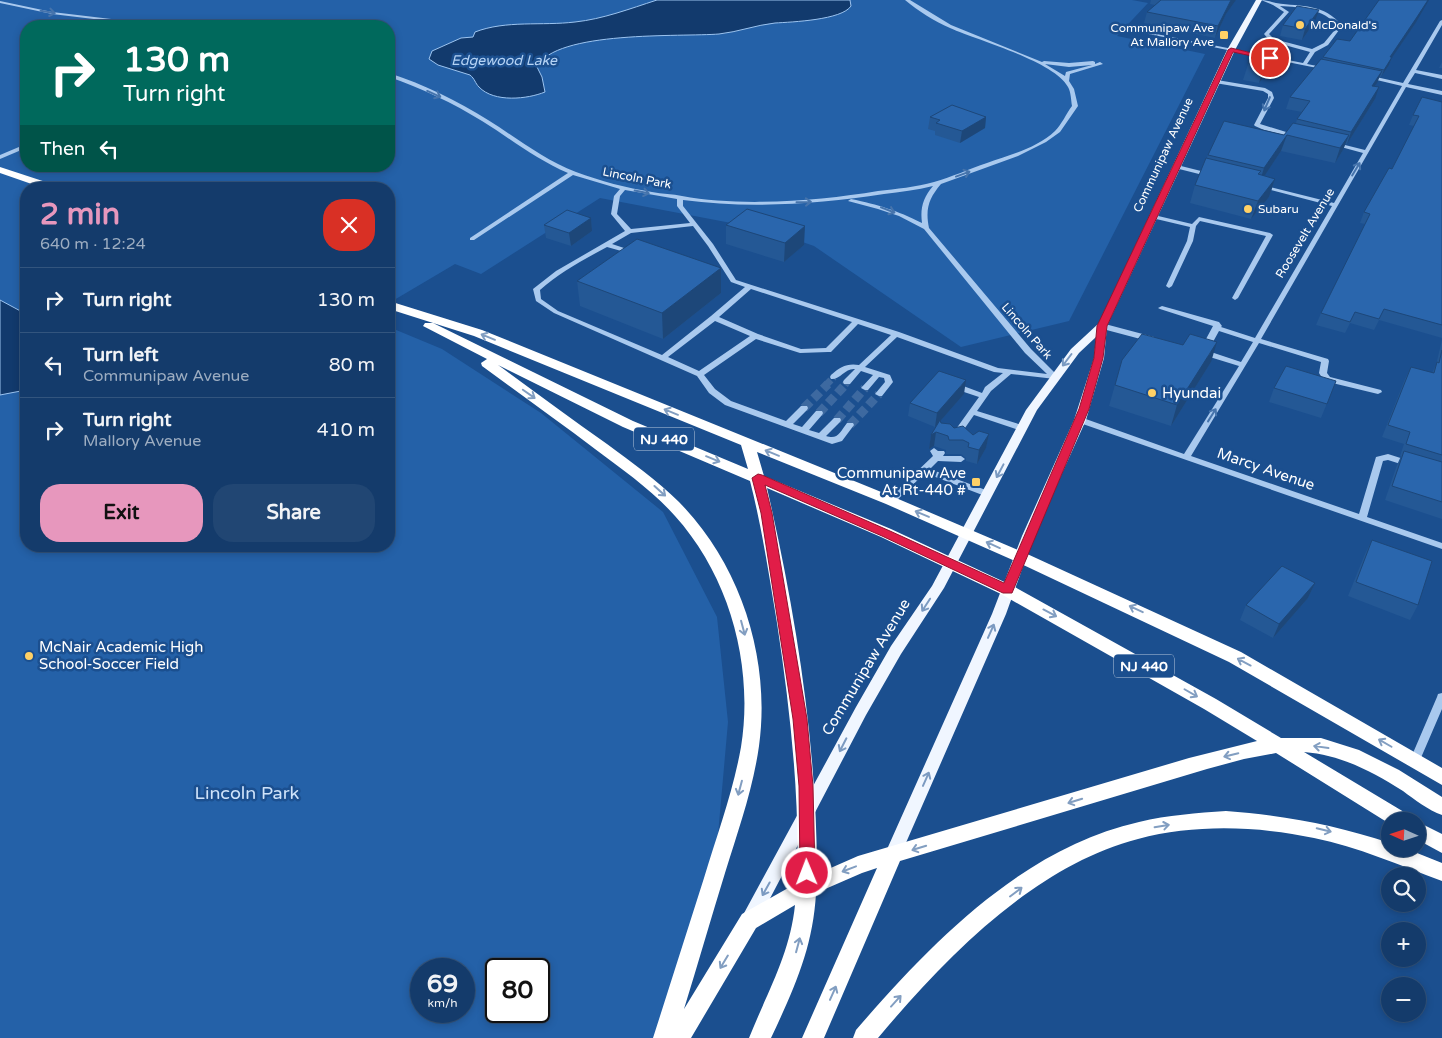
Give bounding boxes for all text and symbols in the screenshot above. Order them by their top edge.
one-way arrow [39,7,55,17]
place label: McDonald's [1310,18,1377,32]
marker: McDonald's [1294,19,1306,31]
place label: Communipaw Ave At Mallory Ave [1111,21,1214,49]
marker: Communipaw Ave At Mallory Ave [1218,29,1230,41]
pin [1249,37,1291,79]
text: 130 m [123,39,230,81]
icon: right [40,40,105,105]
icon: arrive [1256,44,1284,72]
water label: Edgewood Lake [451,52,558,69]
text: Turn right [123,81,225,107]
one-way arrow [426,90,441,99]
street label: Communipaw Avenue [1130,95,1196,215]
one-way arrow [1262,96,1271,111]
icon: left [95,135,123,163]
text: Then [40,138,85,160]
one-way arrow [1352,163,1362,177]
street label: Lincoln Park [601,164,673,192]
one-way arrow [955,169,970,178]
street label: Roosevelt Avenue [1273,185,1337,280]
one-way arrow [634,188,650,198]
text: 2 min [40,196,120,233]
one-way arrow [796,197,812,207]
button: close [323,199,375,251]
place label: Subaru [1258,202,1299,216]
marker: Subaru [1242,203,1254,215]
one-way arrow [880,206,895,215]
text: 640 m · 12:24 [40,234,146,254]
icon: right [40,286,68,314]
text: Turn right [83,289,171,311]
text: 130 m [317,289,375,311]
street label: Lincoln Park [999,300,1056,362]
one-way arrow [481,332,496,342]
text: Turn left [83,344,159,366]
icon: left [40,351,68,379]
one-way arrow [1062,353,1073,366]
text: 80 m [329,354,375,376]
text: Communipaw Avenue [83,366,249,386]
place label: Hyundai [1162,384,1221,402]
marker: Hyundai [1146,387,1158,399]
one-way arrow [522,389,536,399]
one-way arrow [664,407,679,416]
one-way arrow [1208,408,1218,422]
text: Turn right [83,409,171,431]
icon: right [40,416,68,444]
text: 410 m [317,419,375,441]
road number: NJ 440 [634,428,694,450]
text: Mallory Avenue [83,431,201,451]
street label: Marcy Avenue [1215,444,1317,494]
one-way arrow [765,448,780,457]
one-way arrow [705,455,720,465]
one-way arrow [995,463,1004,478]
place label: Communipaw Ave At Rt-440 # [837,464,966,499]
marker: Communipaw Ave At Rt-440 # [970,476,982,488]
button: Exit [40,484,203,542]
button: Share [213,484,375,542]
one-way arrow [653,485,666,497]
one-way arrow [915,509,930,519]
one-way arrow [986,540,1001,550]
street label: Communipaw Avenue [818,595,914,739]
one-way arrow [921,598,931,612]
one-way arrow [1129,604,1144,614]
one-way arrow [1043,608,1058,618]
one-way arrow [739,619,748,635]
one-way arrow [987,624,997,639]
place label: McNair Academic High School-Soccer Field [39,638,203,673]
marker: McNair Academic High School-Soccer Field [23,650,35,662]
road number: NJ 440 [1114,654,1174,678]
one-way arrow [1237,657,1252,666]
one-way arrow [1184,689,1198,699]
one-way arrow [838,737,847,752]
one-way arrow [1378,737,1393,747]
one-way arrow [1313,742,1329,752]
one-way arrow [1223,751,1239,760]
one-way arrow [921,772,931,787]
one-way arrow [735,780,744,796]
park label: Lincoln Park [195,782,300,804]
one-way arrow [1067,796,1083,806]
north arrow [1381,812,1426,858]
map controls [1381,812,1426,1022]
one-way arrow [1154,820,1170,830]
one-way arrow [1315,826,1331,835]
one-way arrow [912,843,928,853]
position arrow [780,846,832,898]
one-way arrow [842,865,857,874]
button: search [1381,867,1426,912]
one-way arrow [761,881,771,896]
one-way arrow [1009,886,1022,897]
button: + [1381,922,1426,967]
one-way arrow [794,937,804,953]
one-way arrow [719,955,729,970]
speed limit sign: 80 [485,958,550,1023]
text: 69 [427,969,458,999]
button: − [1381,977,1426,1022]
one-way arrow [828,986,838,1001]
one-way arrow [890,994,901,1007]
text: km/h [427,996,458,1010]

